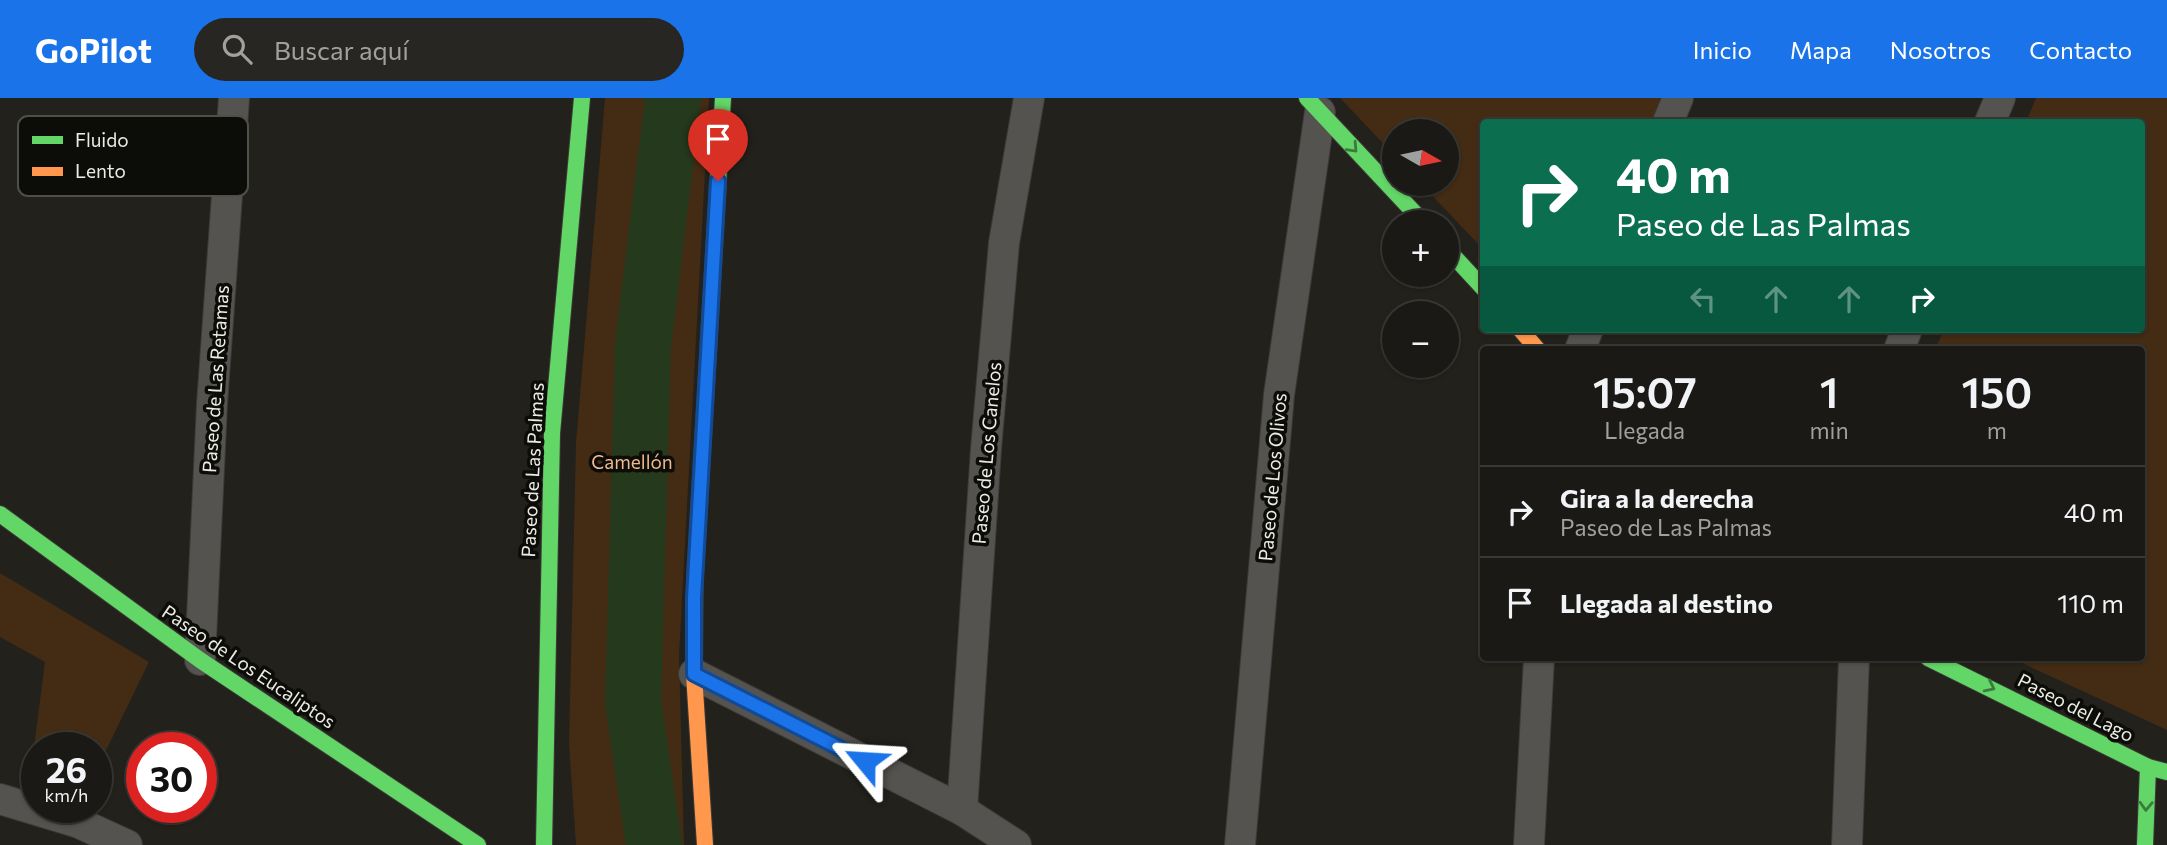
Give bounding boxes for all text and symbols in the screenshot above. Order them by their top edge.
search box [194,18,684,81]
text: GoPilot [35,29,152,70]
icon: search [218,30,256,68]
text: Buscar aquí [274,34,409,65]
text: Inicio [1693,35,1752,64]
text: Mapa [1790,35,1852,64]
text: Nosotros [1890,35,1991,64]
text: Contacto [2029,35,2132,64]
pin [688,109,748,181]
legend [18,116,248,196]
north arrow [1382,119,1460,196]
map controls [1382,119,1459,378]
icon: arrive [699,120,737,158]
text: Fluido [75,128,129,151]
one-way arrow [1345,140,1358,153]
text: 40 m [1616,143,1731,203]
icon: right [1501,147,1592,238]
text: Lento [75,159,126,182]
text: Paseo de Las Palmas [1616,203,1911,243]
button: + [1382,210,1459,287]
icon: left [1684,280,1722,318]
icon: ahead [1757,280,1795,318]
icon: ahead [1830,280,1868,318]
icon: right [1903,280,1941,318]
street label: Paseo de Las Retamas [197,284,233,474]
button: − [1382,301,1459,378]
street label: Paseo de Los Canelos [967,361,1005,545]
text: 15:07 [1593,365,1697,417]
text: 1 [1820,365,1838,417]
text: 150 [1961,365,2032,417]
street label: Paseo de Las Palmas [516,382,548,558]
street label: Paseo de Los Olivos [1253,392,1291,562]
text: Llegada [1604,416,1685,444]
text: min [1809,416,1849,444]
text: m [1987,416,2007,444]
park label: Camellón [591,450,673,473]
text: Gira a la derecha [1560,482,1754,513]
icon: right [1501,493,1539,531]
text: 40 m [2064,496,2124,527]
text: Paseo de Las Palmas [1560,513,1772,541]
icon: arrive [1501,584,1539,622]
text: Llegada al destino [1560,587,1773,618]
text: 110 m [2057,587,2124,618]
street label: Paseo de Los Eucaliptos [158,599,340,733]
street label: Paseo del Lago [2014,668,2138,746]
one-way arrow [1983,679,1995,693]
position arrow [828,724,902,798]
speed limit sign: 30 [126,732,217,823]
text: 26 [46,747,87,790]
text: km/h [45,784,88,806]
one-way arrow [2139,801,2154,812]

